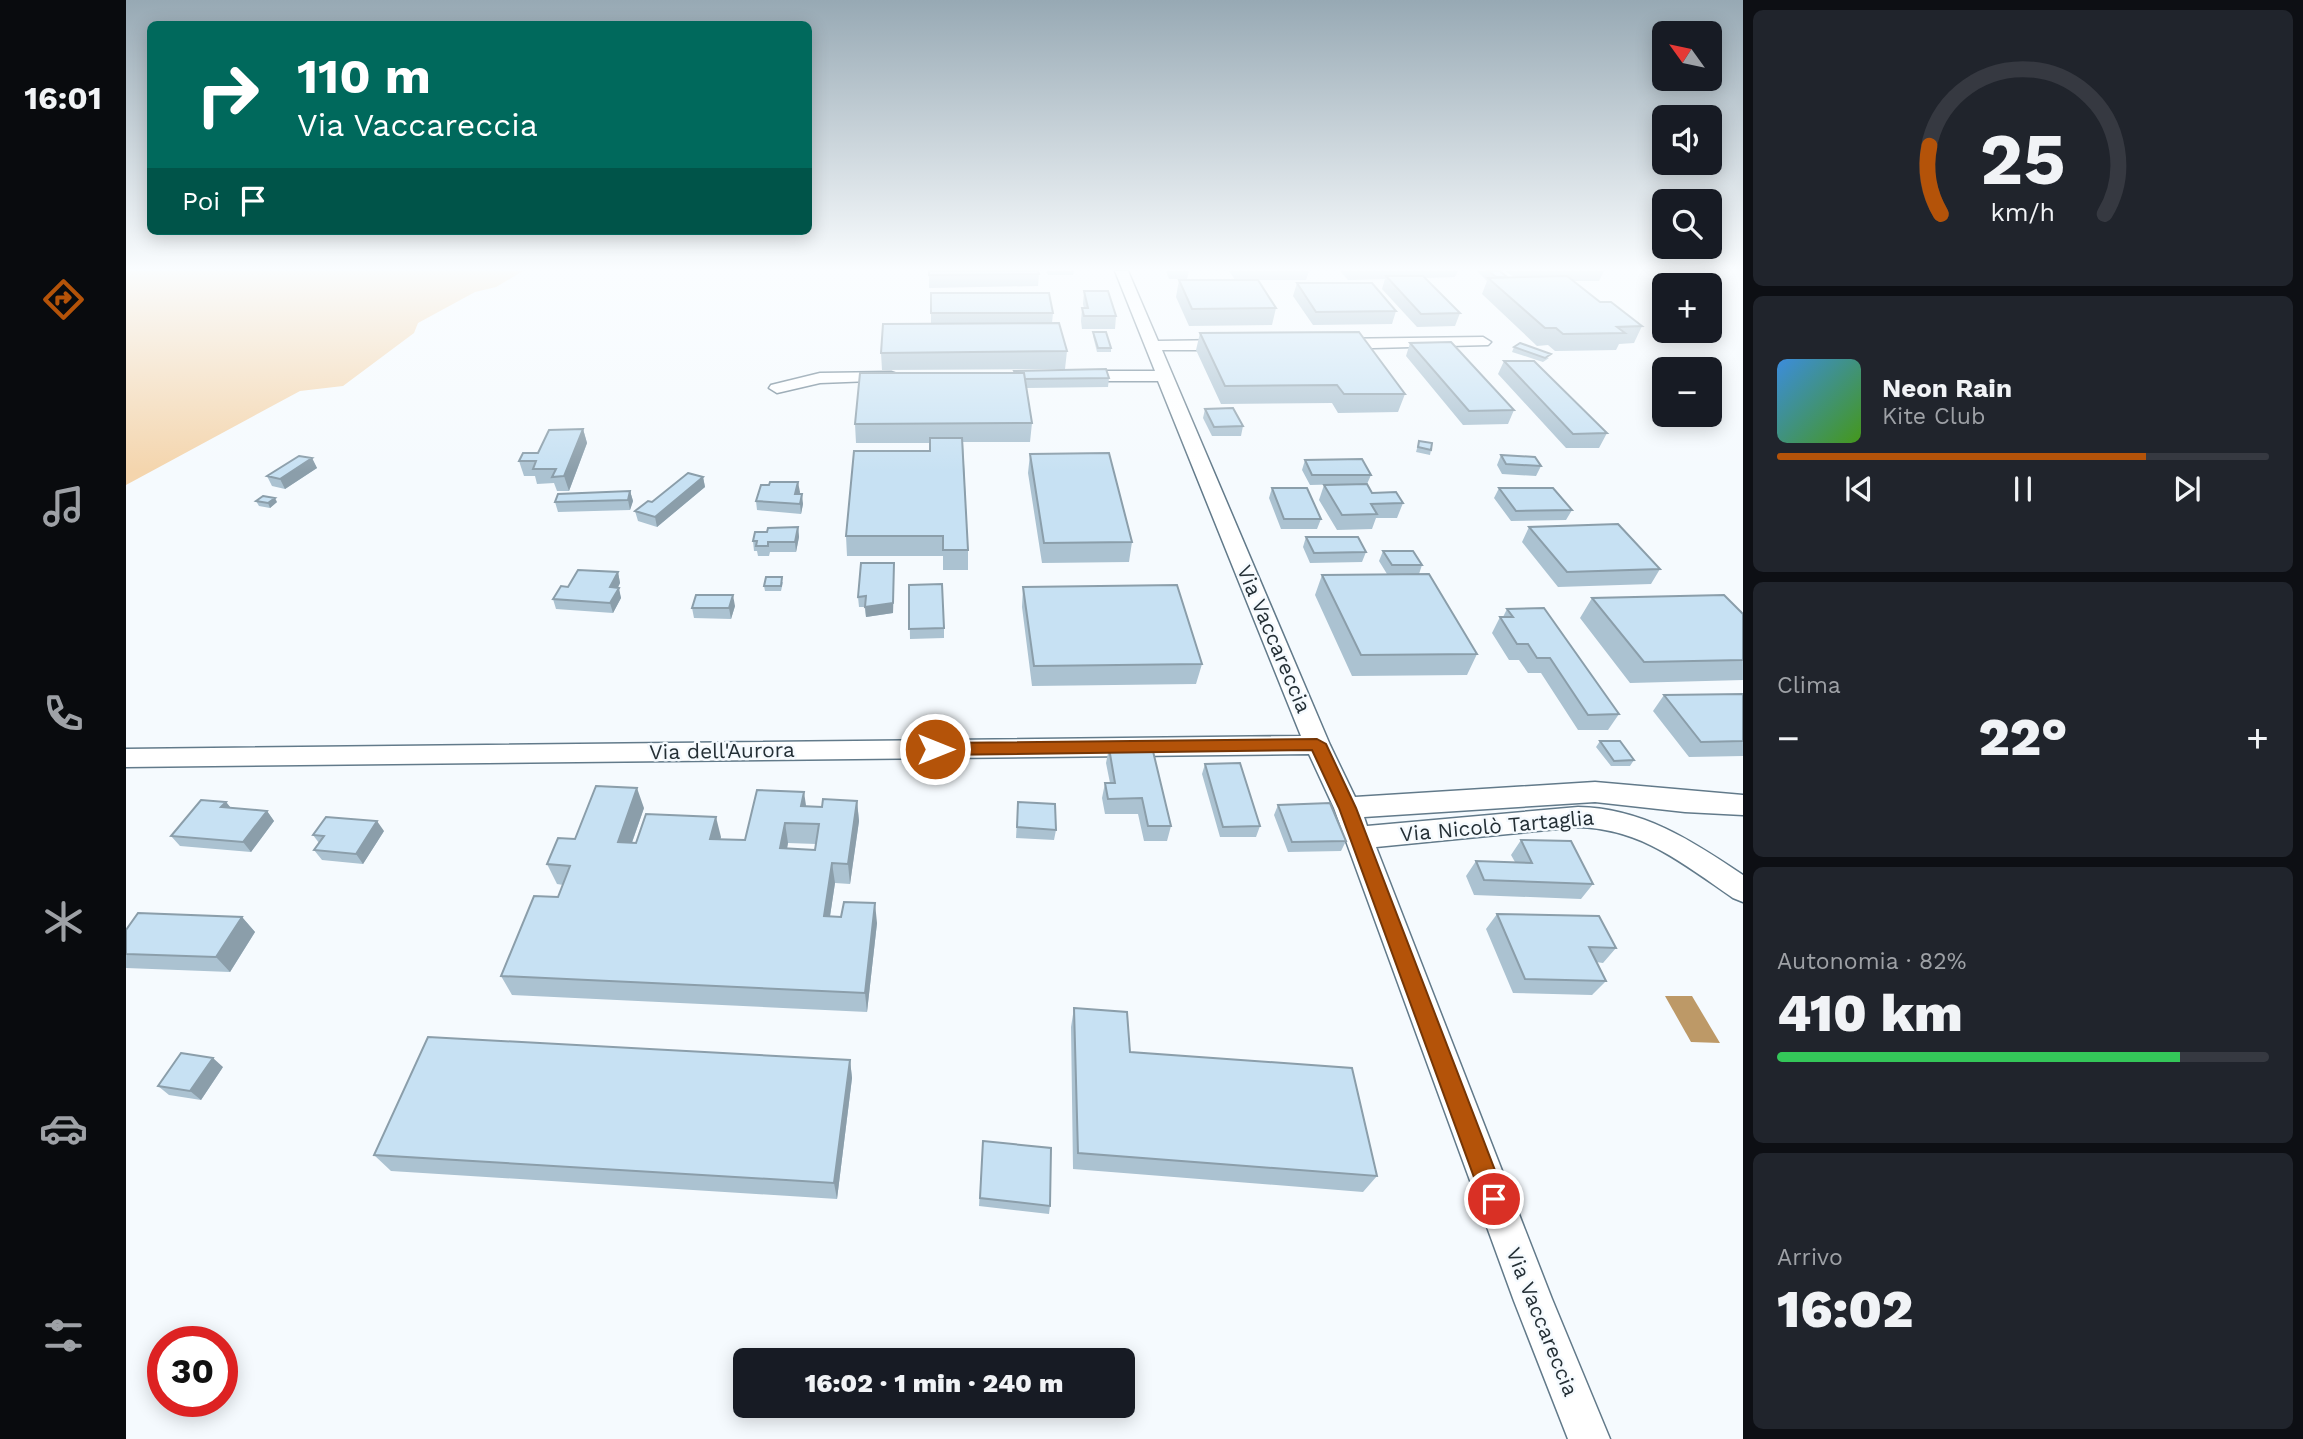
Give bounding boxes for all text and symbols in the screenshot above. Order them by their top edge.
north arrow [1652,21,1722,91]
map controls [1652,21,1722,427]
text: 110 m [297,47,431,105]
icon: right [182,49,273,140]
text: 16:01 [24,79,102,117]
button: sound [1652,105,1722,175]
text: Via Vaccareccia [297,106,538,144]
text: 25 [1980,116,2066,202]
icon: arrive [234,182,272,220]
text: Poi [182,186,220,216]
button: search [1652,189,1722,259]
text: km/h [1991,198,2055,227]
button: + [1652,273,1722,343]
icon: directions [39,275,88,324]
button: − [1652,357,1722,427]
text: Neon Rain [1882,373,2012,403]
text: Kite Club [1882,403,1985,430]
icon: previous [1840,470,1878,508]
icon: pause [2004,470,2042,508]
icon: next [2168,470,2206,508]
icon: music [39,482,88,531]
street label: Via Vaccareccia [1232,561,1317,717]
text: Clima [1777,672,1841,699]
icon: phone [39,689,88,738]
text: 22° [1979,707,2067,768]
position arrow [898,712,972,786]
text: − [1777,716,1800,760]
text: + [2246,716,2269,760]
street label: Via dell'Aurora [649,737,795,764]
street label: Via Nicolò Tartaglia [1399,805,1595,846]
icon: climate [39,897,88,946]
text: Autonomia · 82% [1777,948,1966,975]
text: 410 km [1777,983,1963,1044]
icon: car [39,1104,88,1153]
pin [1464,1169,1524,1229]
icon: arrive [1475,1180,1513,1218]
street label: Via Vaccareccia [1501,1244,1584,1400]
text: Arrivo [1777,1244,1843,1271]
text: 16:02 [1777,1279,1913,1340]
icon: filters [39,1311,88,1360]
speed limit sign: 30 [147,1326,238,1417]
text: 16:02 · 1 min · 240 m [805,1368,1063,1398]

